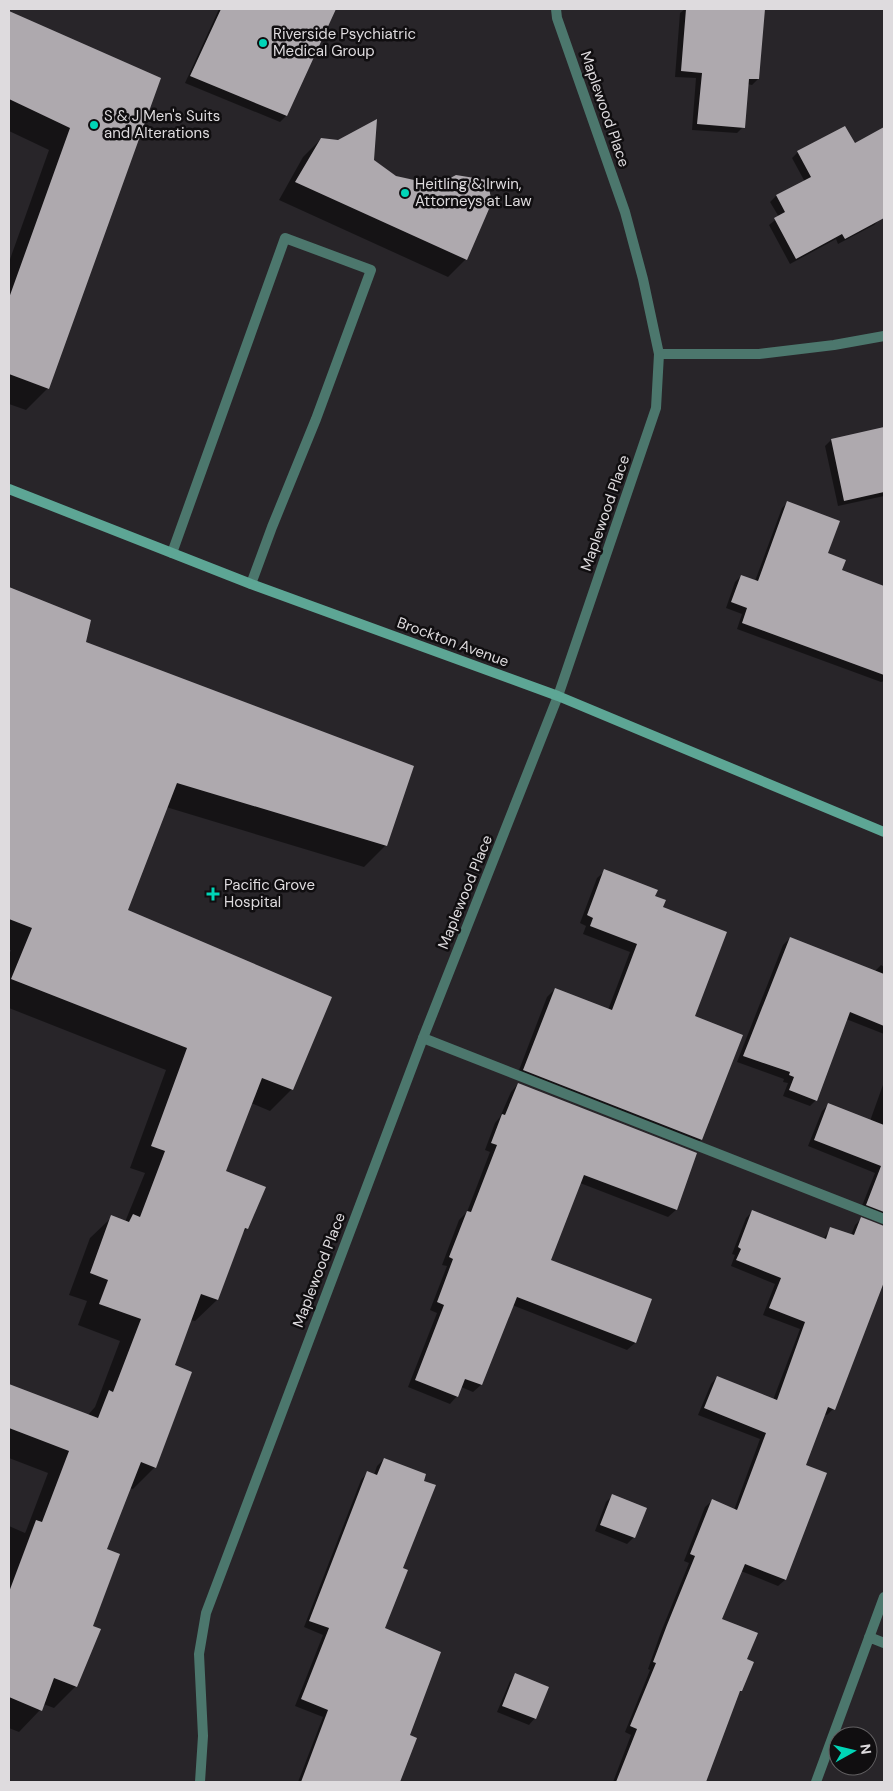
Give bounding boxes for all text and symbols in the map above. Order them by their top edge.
place label: Riverside Psychiatric Medical Group [273,24,416,61]
marker: Riverside Psychiatric Medical Group [257,37,269,49]
street label: Maplewood Place [576,48,634,170]
place label: S & J Men's Suits and Alterations [104,106,220,143]
marker: S & J Men's Suits and Alterations [88,119,100,131]
place label: Heitling & Irwin, Attorneys at Law [415,174,532,211]
marker: Heitling & Irwin, Attorneys at Law [399,187,411,199]
street label: Maplewood Place [576,452,634,574]
street label: Brockton Avenue [394,613,512,671]
street label: Maplewood Place [433,832,497,952]
place label: Pacific Grove Hospital [224,875,315,912]
marker: Pacific Grove Hospital [206,887,220,901]
street label: Maplewood Place [288,1210,350,1330]
north arrow [828,1726,878,1776]
text: N [856,1743,875,1756]

